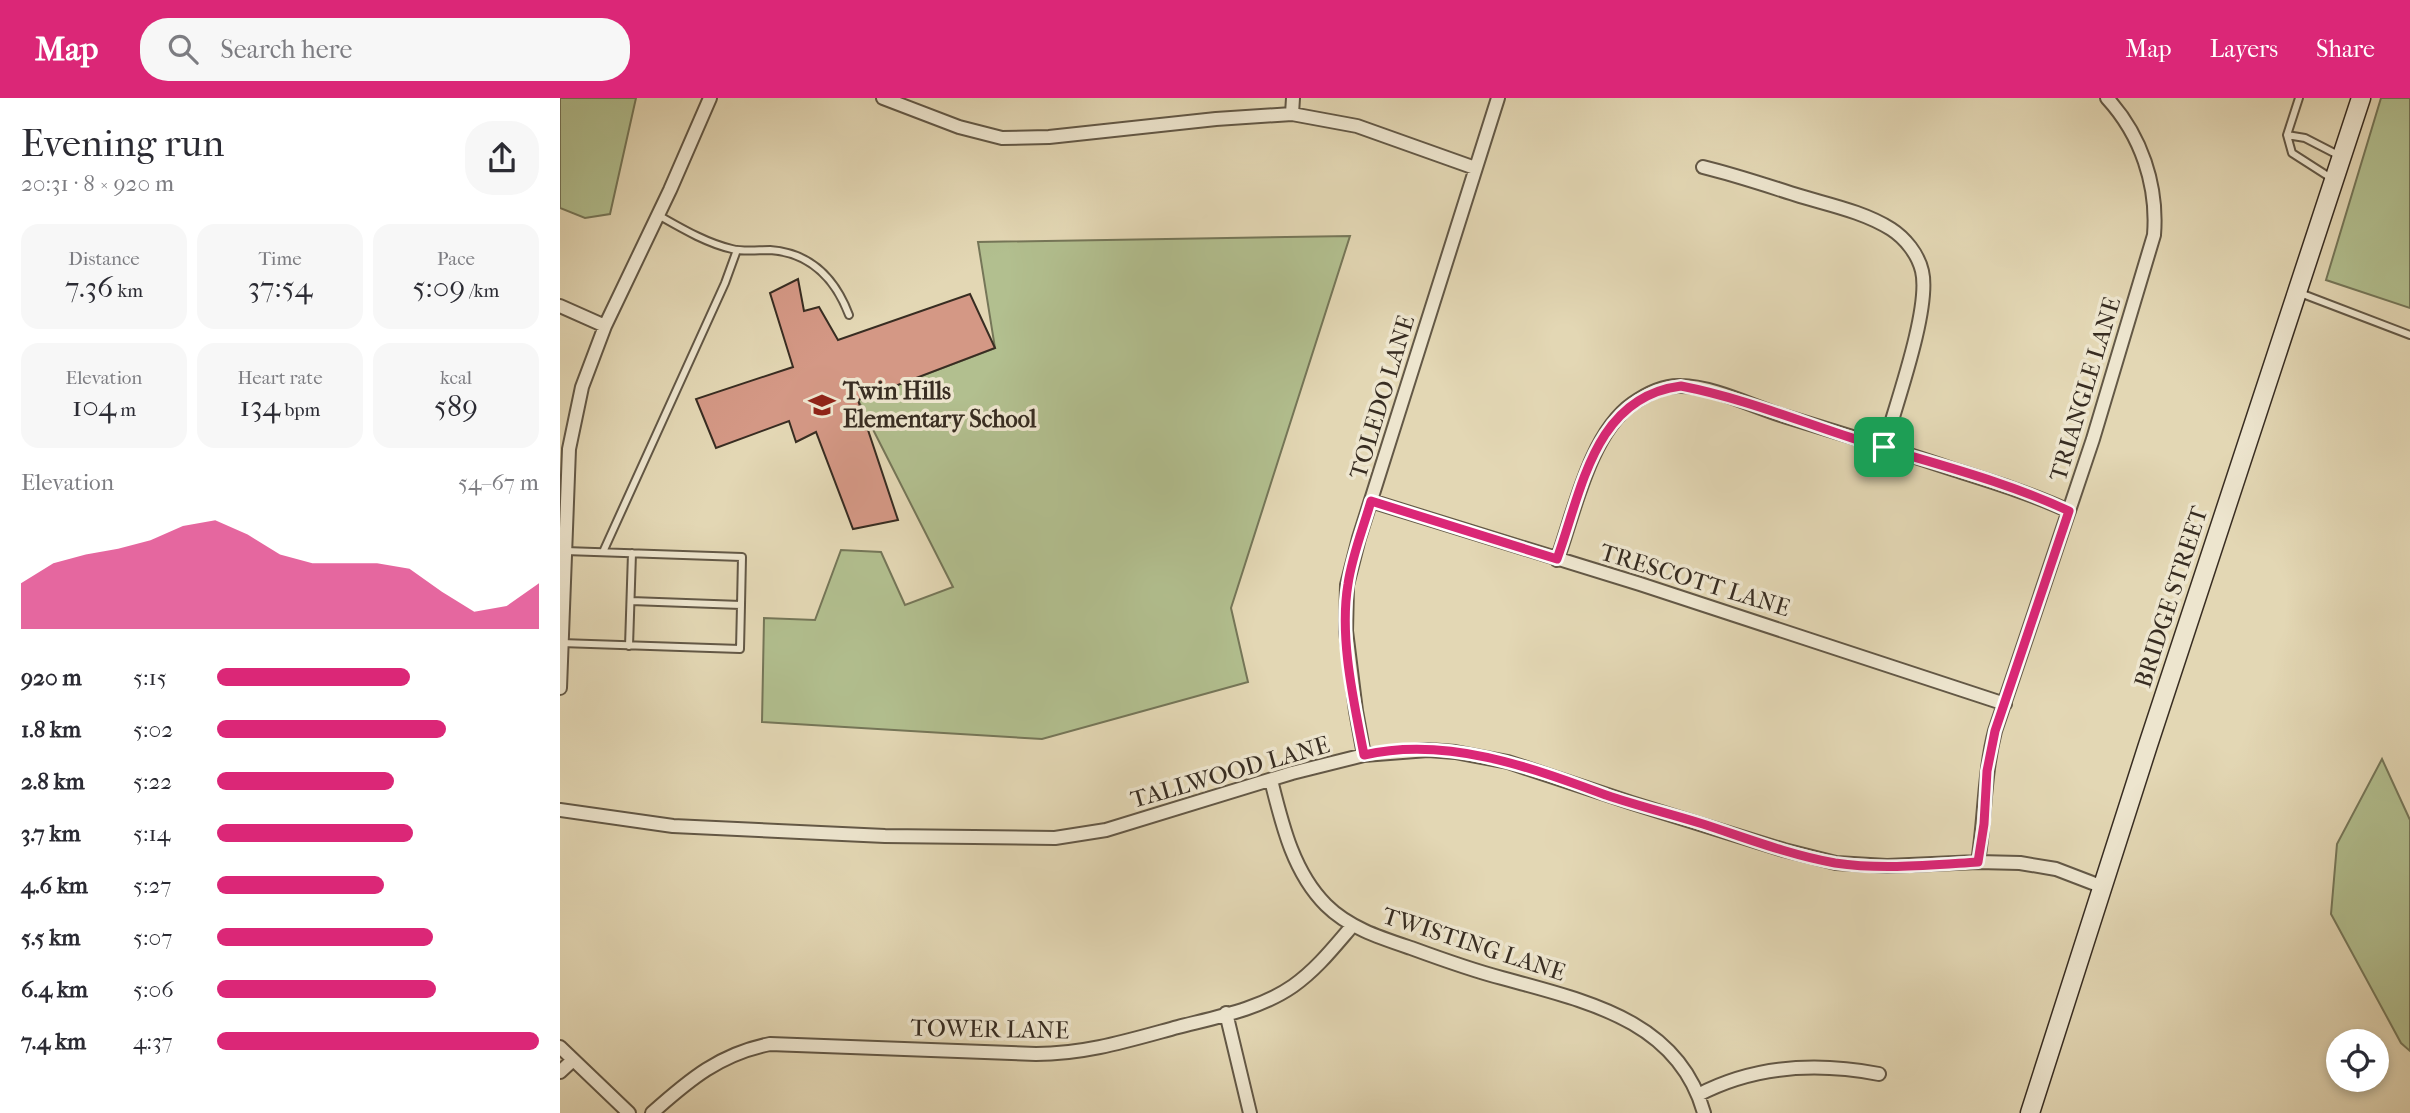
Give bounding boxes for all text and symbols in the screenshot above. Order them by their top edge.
search box [140,18,630,81]
text: Map [35,30,98,69]
icon: search [164,30,202,68]
text: Search here [220,34,352,65]
text: Map [2126,35,2172,63]
text: Layers [2210,35,2278,63]
text: Share [2316,35,2375,63]
text: Evening run [21,121,224,166]
button: share [465,121,539,195]
text: 20:31 · 8 × 920 m [21,170,174,197]
text: Distance [68,248,140,270]
text: Time [258,248,302,270]
text: Pace [437,248,475,270]
text: 7.36 [65,270,113,305]
text: 37:54 [248,270,312,305]
text: 5:09 [413,270,465,305]
text: km [113,280,143,302]
text: /km [465,280,499,302]
street label: TRIANGLE LANE [2044,294,2126,484]
street label: TOLEDO LANE [1344,312,1420,482]
text: Elevation [66,367,142,389]
text: Heart rate [237,367,323,389]
text: kcal [440,367,472,389]
place label: Twin Hills Elementary School [842,377,1037,433]
text: 104 [72,389,116,424]
text: 134 [240,389,280,424]
text: 589 [434,389,478,424]
school or university icon: Twin Hills Elementary School [807,390,837,420]
text: m [116,399,136,421]
text: bpm [280,399,320,421]
pin [1854,417,1914,477]
icon: arrive [1865,428,1903,466]
text: Elevation [21,469,114,496]
text: 54–67 m [458,469,539,496]
street label: BRIDGE STREET [2129,502,2214,691]
street label: TRESCOTT LANE [1597,538,1793,622]
text: 920 m [21,664,82,691]
text: 5:15 [133,664,167,691]
text: 1.8 km [21,716,81,743]
text: 5:02 [133,716,173,743]
street label: TALLWOOD LANE [1127,730,1333,814]
text: 2.8 km [21,768,85,795]
text: 5:22 [133,768,172,795]
text: 3.7 km [21,820,81,847]
text: 5:14 [133,820,170,847]
text: 4.6 km [21,872,88,899]
text: 5:27 [133,872,171,899]
street label: TWISTING LANE [1379,901,1569,987]
text: 5.5 km [21,924,80,951]
text: 5:07 [133,924,172,951]
text: 6.4 km [21,976,88,1003]
text: 5:06 [133,976,174,1003]
street label: TOWER LANE [910,1014,1070,1044]
text: 7.4 km [21,1028,86,1055]
text: 4:37 [133,1028,173,1055]
map controls [2326,1029,2389,1092]
button: locate [2326,1029,2389,1092]

